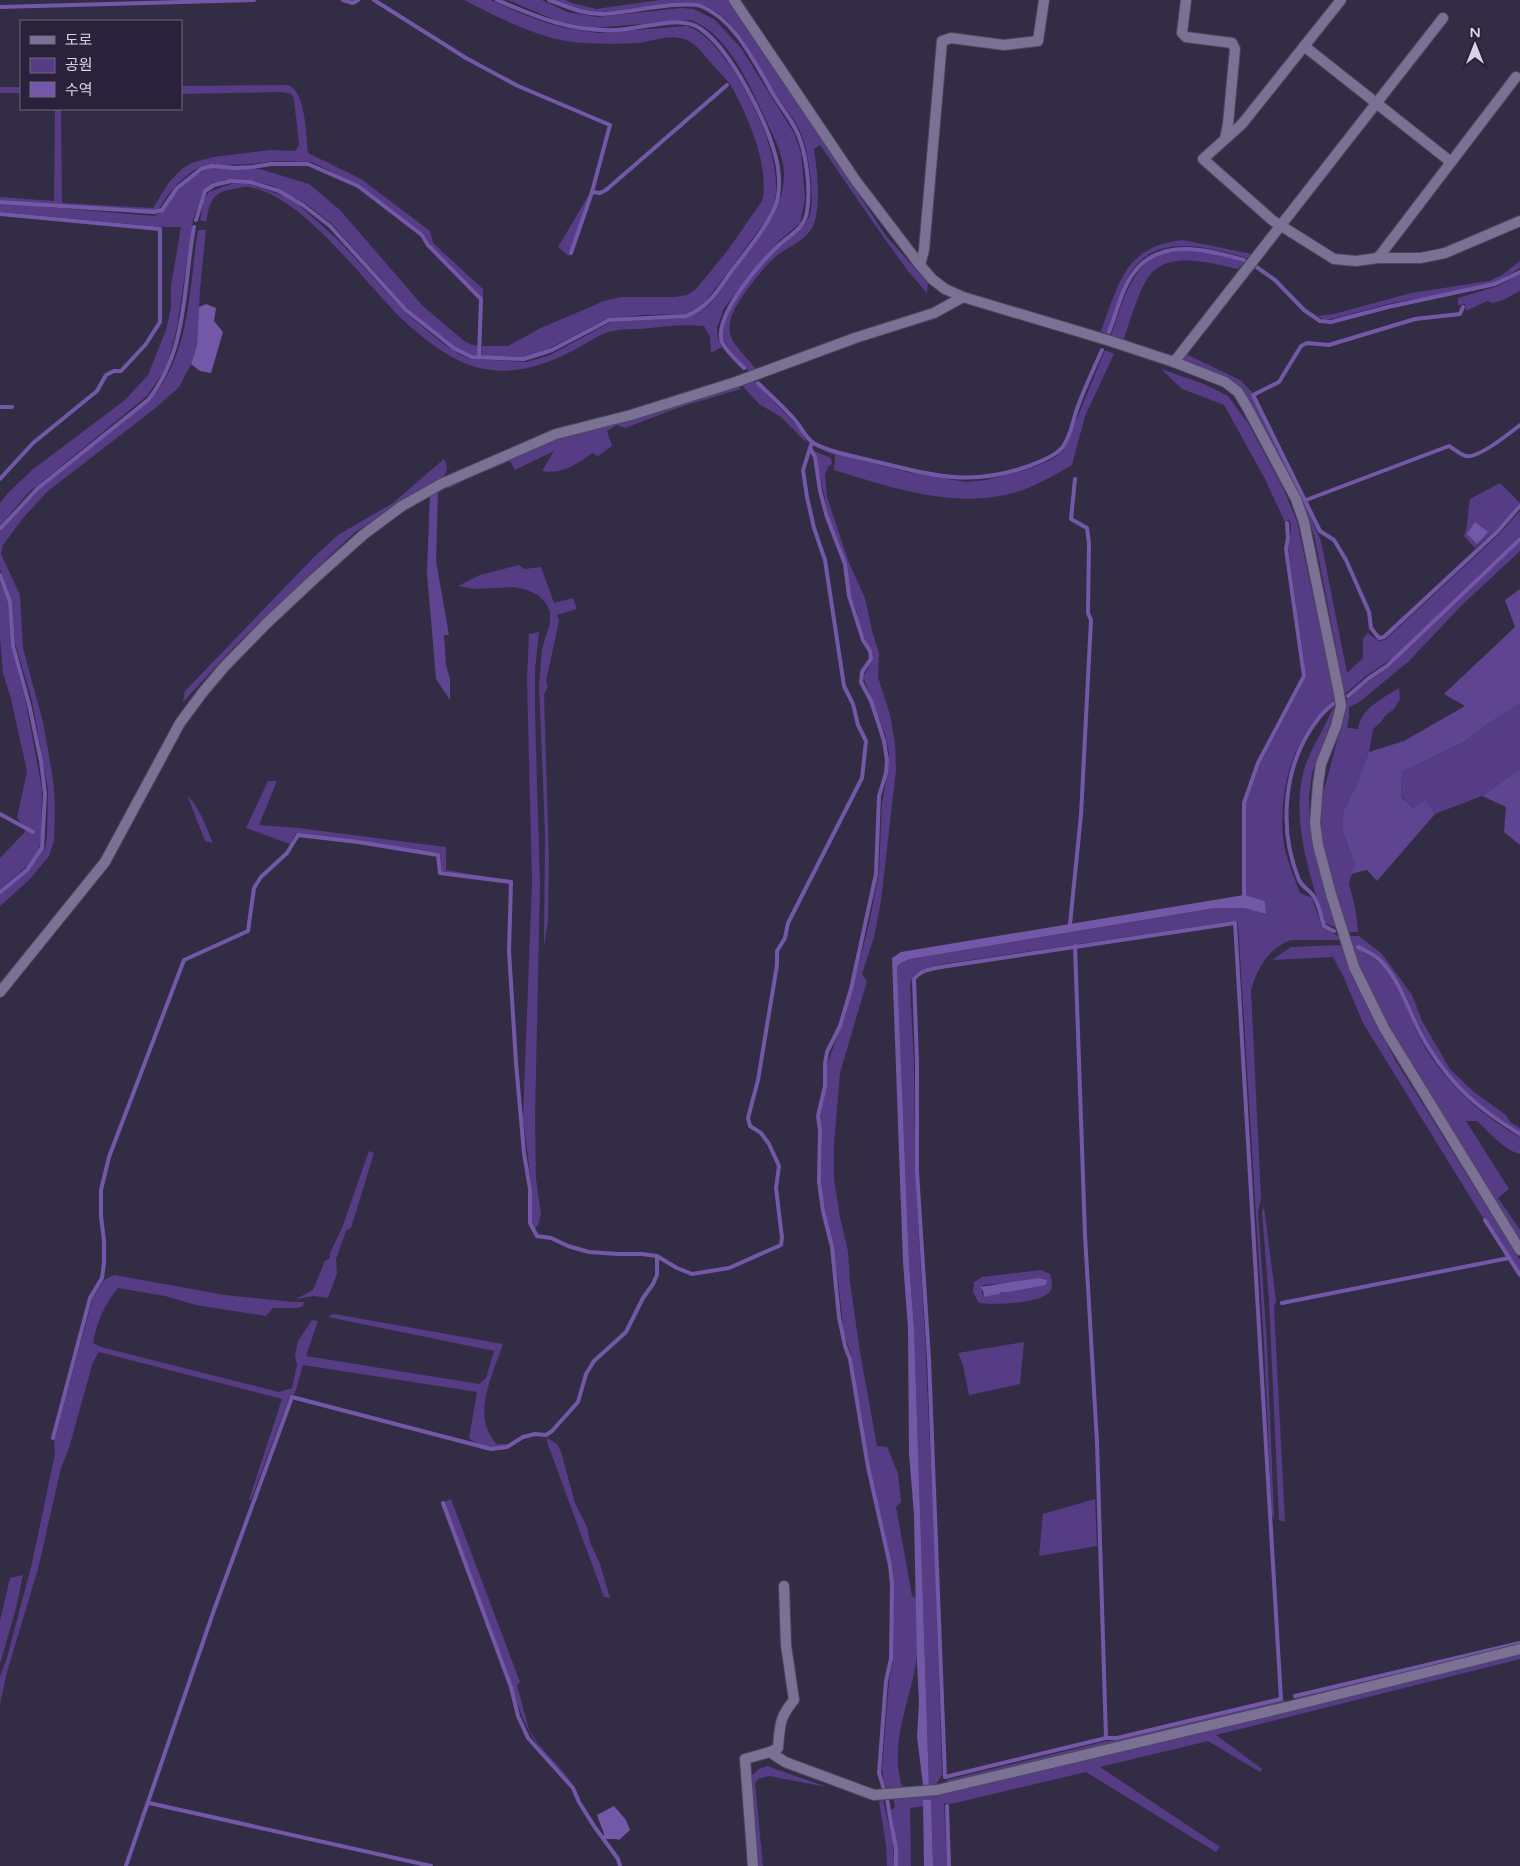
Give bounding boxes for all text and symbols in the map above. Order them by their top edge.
legend [20,20,182,110]
north arrow [1450,20,1500,70]
text: N [1469,24,1481,41]
text: 도로 [65,31,93,49]
text: 공원 [65,56,93,74]
text: 수역 [65,81,93,99]

